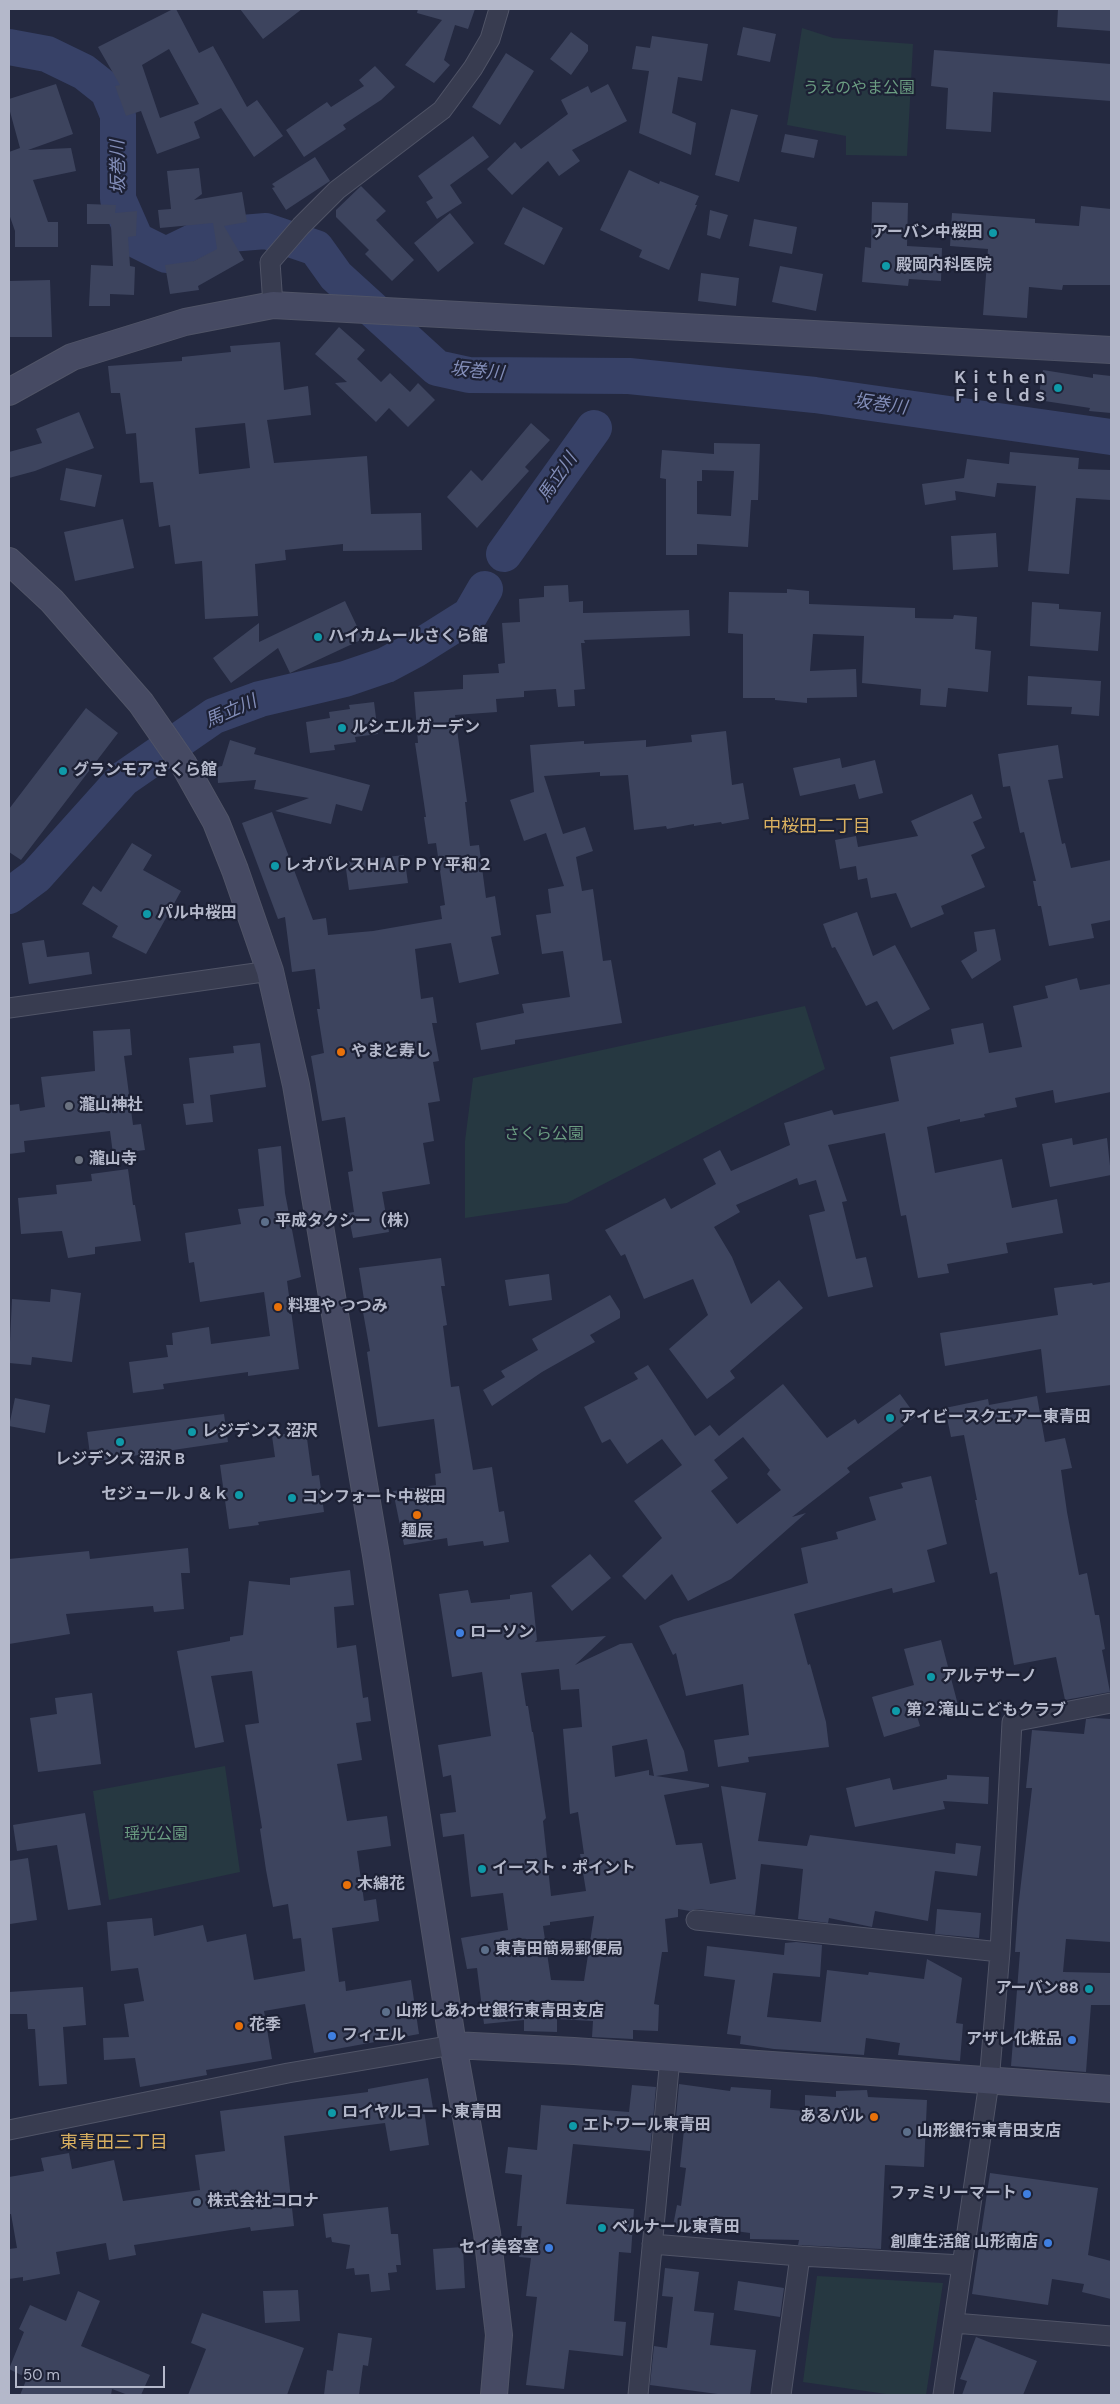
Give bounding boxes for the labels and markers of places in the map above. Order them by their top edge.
place label: アーバン中桜田 [872,223,983,243]
marker: アーバン中桜田 [987,227,999,239]
place label: 殿岡内科医院 [896,256,992,276]
marker: 殿岡内科医院 [880,260,892,272]
place label: Ｋｉｔｈｅｎ Ｆｉｅｌｄｓ [952,369,1048,407]
marker: Ｋｉｔｈｅｎ Ｆｉｅｌｄｓ [1052,382,1064,394]
place label: ハイカムールさくら館 [328,627,488,647]
marker: ハイカムールさくら館 [312,631,324,643]
place label: ルシエルガーデン [352,718,480,738]
marker: ルシエルガーデン [336,722,348,734]
place label: グランモアさくら館 [73,761,217,781]
marker: グランモアさくら館 [57,765,69,777]
place label: レオパレスＨＡＰＰＹ平和２ [285,856,493,876]
marker: レオパレスＨＡＰＰＹ平和２ [269,860,281,872]
place label: パル中桜田 [157,904,237,924]
marker: パル中桜田 [141,908,153,920]
place label: やまと寿し [351,1042,431,1062]
marker: やまと寿し [335,1046,347,1058]
place label: 瀧山神社 [79,1096,143,1116]
marker: 瀧山神社 [63,1100,75,1112]
place label: 瀧山寺 [89,1150,137,1170]
marker: 瀧山寺 [73,1154,85,1166]
place label: 平成タクシー（株） [275,1212,419,1232]
marker: 平成タクシー（株） [259,1216,271,1228]
place label: 料理や つつみ [288,1297,388,1317]
marker: 料理や つつみ [272,1301,284,1313]
place label: アイビースクエアー東青田 [900,1408,1091,1428]
marker: アイビースクエアー東青田 [884,1412,896,1424]
place label: レジデンス 沼沢 [202,1422,318,1442]
marker: レジデンス 沼沢 [186,1426,198,1438]
marker: レジデンス 沼沢 B [114,1436,126,1448]
place label: レジデンス 沼沢 B [55,1450,185,1470]
place label: セジュールＪ＆ｋ [101,1485,229,1505]
place label: コンフォート中桜田 [302,1488,446,1508]
marker: セジュールＪ＆ｋ [233,1489,245,1501]
marker: コンフォート中桜田 [286,1492,298,1504]
marker: 麺辰 [411,1509,423,1521]
place label: 麺辰 [401,1522,433,1542]
place label: ローソン [470,1623,534,1643]
marker: ローソン [454,1627,466,1639]
place label: アルテサーノ [941,1667,1037,1687]
marker: アルテサーノ [925,1671,937,1683]
place label: 第２滝山こどもクラブ [906,1701,1066,1721]
marker: 第２滝山こどもクラブ [890,1705,902,1717]
place label: イースト・ポイント [492,1859,636,1879]
marker: イースト・ポイント [476,1863,488,1875]
place label: 木綿花 [357,1875,405,1895]
marker: 木綿花 [341,1879,353,1891]
place label: 東青田簡易郵便局 [495,1940,623,1960]
marker: 東青田簡易郵便局 [479,1944,491,1956]
place label: アーバン88 [996,1979,1079,1999]
marker: アーバン88 [1083,1983,1095,1995]
place label: 山形しあわせ銀行東青田支店 [396,2002,604,2022]
marker: 山形しあわせ銀行東青田支店 [380,2006,392,2018]
place label: 花季 [249,2016,281,2036]
marker: 花季 [233,2020,245,2032]
place label: フィエル [342,2026,406,2046]
marker: フィエル [326,2030,338,2042]
place label: アザレ化粧品 [966,2030,1062,2050]
marker: アザレ化粧品 [1066,2034,1078,2046]
place label: ロイヤルコート東青田 [342,2103,502,2123]
marker: ロイヤルコート東青田 [326,2107,338,2119]
place label: あるバル [800,2107,864,2127]
marker: あるバル [868,2111,880,2123]
place label: エトワール東青田 [583,2116,711,2136]
marker: エトワール東青田 [567,2120,579,2132]
place label: 山形銀行東青田支店 [917,2122,1061,2142]
marker: 山形銀行東青田支店 [901,2126,913,2138]
place label: ファミリーマート [889,2184,1017,2204]
marker: ファミリーマート [1021,2188,1033,2200]
place label: 株式会社コロナ [207,2192,319,2212]
marker: 株式会社コロナ [191,2196,203,2208]
place label: ベルナール東青田 [612,2218,740,2238]
marker: ベルナール東青田 [596,2222,608,2234]
place label: 創庫生活館 山形南店 [890,2233,1038,2253]
marker: 創庫生活館 山形南店 [1042,2237,1054,2249]
place label: セイ美容室 [459,2238,539,2258]
marker: セイ美容室 [543,2242,555,2254]

